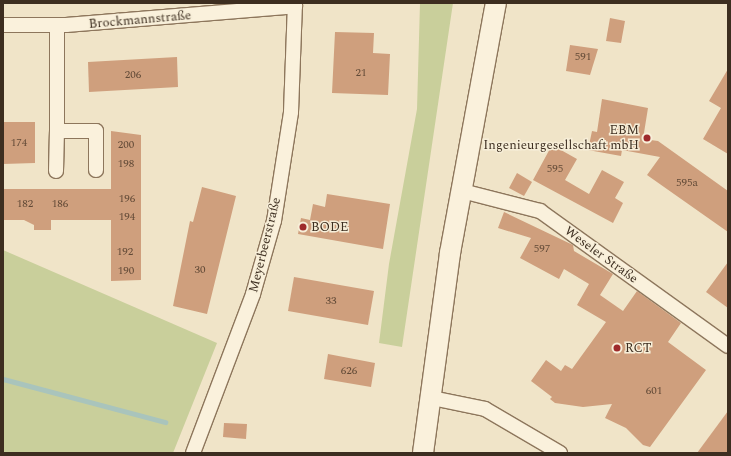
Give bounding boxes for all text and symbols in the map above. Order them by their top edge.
street label: Brockmannstraße [88,8,192,32]
house number: 591 [575,50,591,64]
house number: 21 [356,66,366,80]
house number: 206 [125,68,141,82]
place label: EBM Ingenieurgesellschaft mbH [483,123,639,154]
marker: EBM Ingenieurgesellschaft mbH [642,133,652,143]
house number: 174 [11,136,27,150]
house number: 200 [118,138,134,152]
house number: 198 [118,157,134,171]
house number: 595 [547,162,563,176]
house number: 595a [676,176,698,190]
house number: 196 [119,192,135,206]
street label: Meyerbeerstraße [246,196,284,294]
house number: 182 [17,197,33,211]
house number: 186 [52,197,68,211]
house number: 194 [119,210,135,224]
place label: BODE [311,219,349,235]
marker: BODE [298,222,308,232]
street label: Weseler Straße [561,223,641,287]
house number: 597 [534,242,550,256]
house number: 192 [117,245,133,259]
house number: 30 [195,263,205,277]
house number: 190 [118,264,134,278]
house number: 33 [326,294,336,308]
place label: RCT [625,340,652,356]
marker: RCT [612,343,622,353]
house number: 626 [341,364,357,378]
house number: 601 [646,384,662,398]

